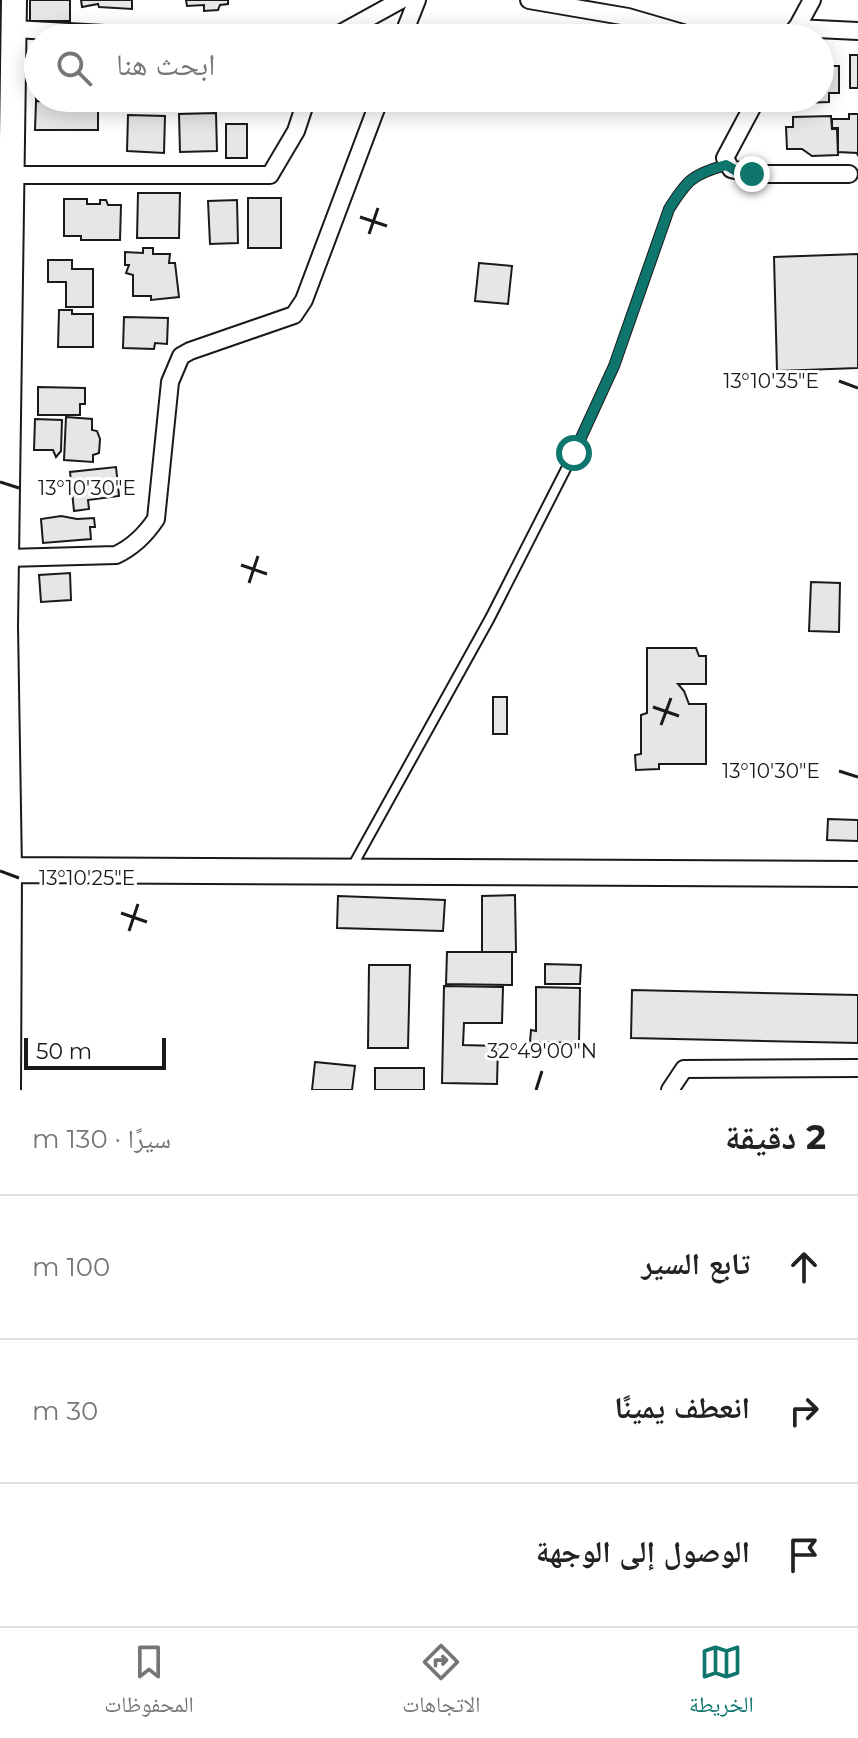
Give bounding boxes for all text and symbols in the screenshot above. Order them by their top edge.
search box [24,24,834,112]
icon: search [52,46,96,90]
text: ابحث هنا [116,46,215,83]
route end [734,156,770,192]
text: 13°10'35"E [723,369,819,393]
route start [556,435,592,471]
text: 13°10'30"E [38,476,136,500]
text: 13°10'30"E [722,759,820,783]
text: 13°10'25"E [39,866,135,890]
scale bar [24,1034,166,1070]
text: 50 m [36,1038,92,1065]
text: 32°49'00"N [487,1039,597,1063]
text: 2 دقيقة [725,1116,826,1158]
text: سيرًا · 130 m [32,1123,171,1155]
text: تابع السير [641,1245,750,1282]
icon: ahead [782,1245,826,1289]
text: 100 m [32,1251,110,1283]
text: انعطف يمينًا [614,1389,750,1426]
icon: right [782,1389,826,1433]
text: 30 m [32,1395,98,1427]
text: الوصول إلى الوجهة [536,1533,750,1570]
icon: arrive [782,1533,826,1577]
tab: المحفوظات [104,1640,194,1726]
tab: الاتجاهات [402,1640,480,1726]
tab: الخريطة [689,1640,754,1726]

